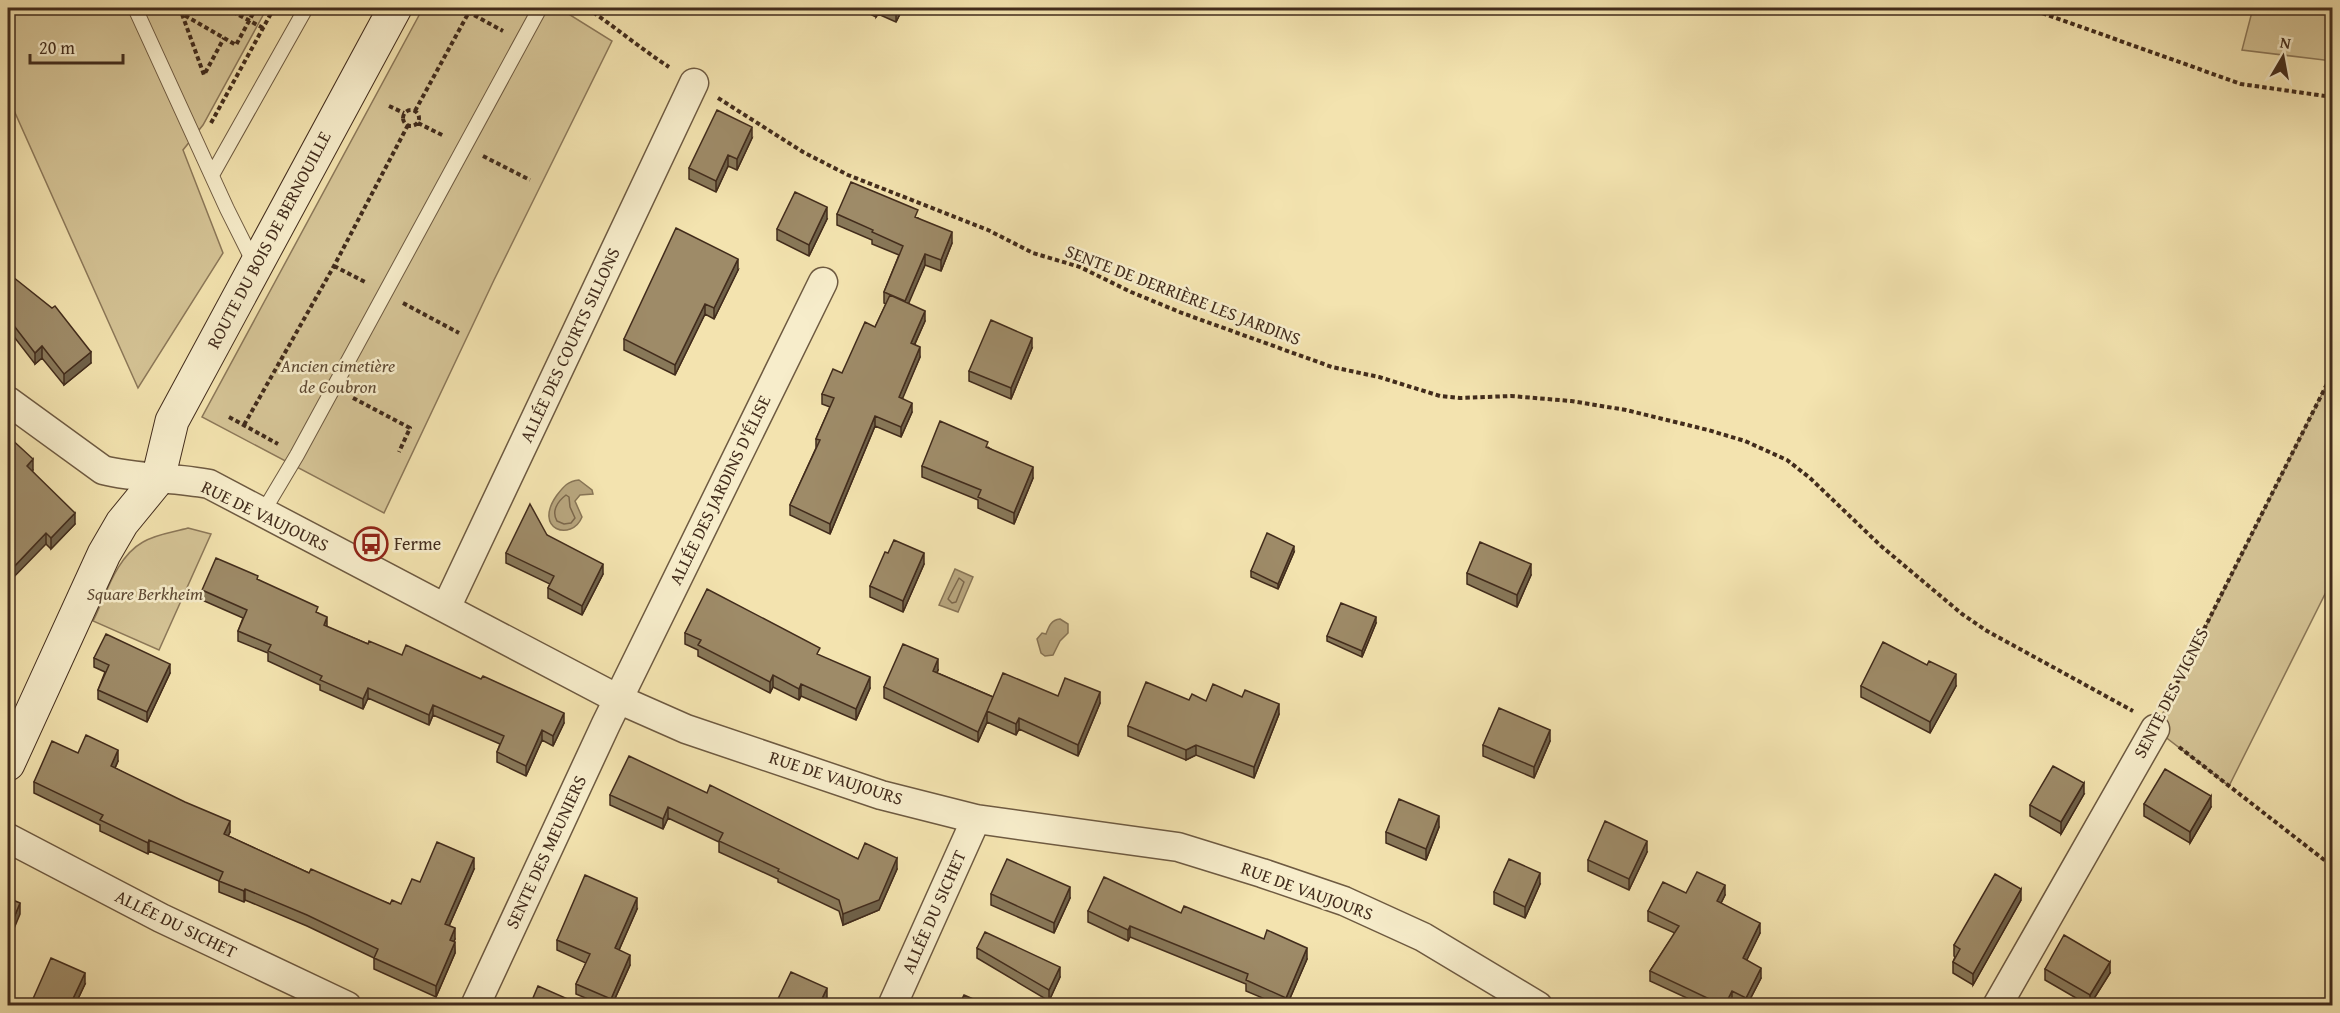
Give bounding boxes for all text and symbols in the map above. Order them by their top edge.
scale bar [30,27,123,65]
north arrow [2253,27,2313,87]
text: N [2278,29,2293,55]
text: 20 m [39,34,75,61]
street label: ROUTE DU BOIS DE BERNOUILLE [200,126,338,353]
street label: SENTE DE DERRIÈRE LES JARDINS [1062,237,1305,352]
street label: ALLÉE DES COURTS SILLONS [512,243,627,447]
park label: Ancien cimetière de Coubron [280,352,395,400]
street label: ALLÉE DES JARDINS D'ÉLISE [662,390,777,589]
street label: RUE DE VAUJOURS [197,473,334,558]
bus stop icon: Ferme [353,526,389,562]
place label: Ferme [394,530,441,557]
park label: Square Berkheim [87,580,203,607]
street label: SENTE DES VIGNES [2126,623,2215,763]
street label: RUE DE VAUJOURS [766,743,907,812]
street label: SENTE DES MEUNIERS [498,770,593,933]
street label: ALLÉE DU SICHET [894,846,973,978]
street label: RUE DE VAUJOURS [1237,854,1377,927]
street label: ALLÉE DU SICHET [111,882,242,965]

